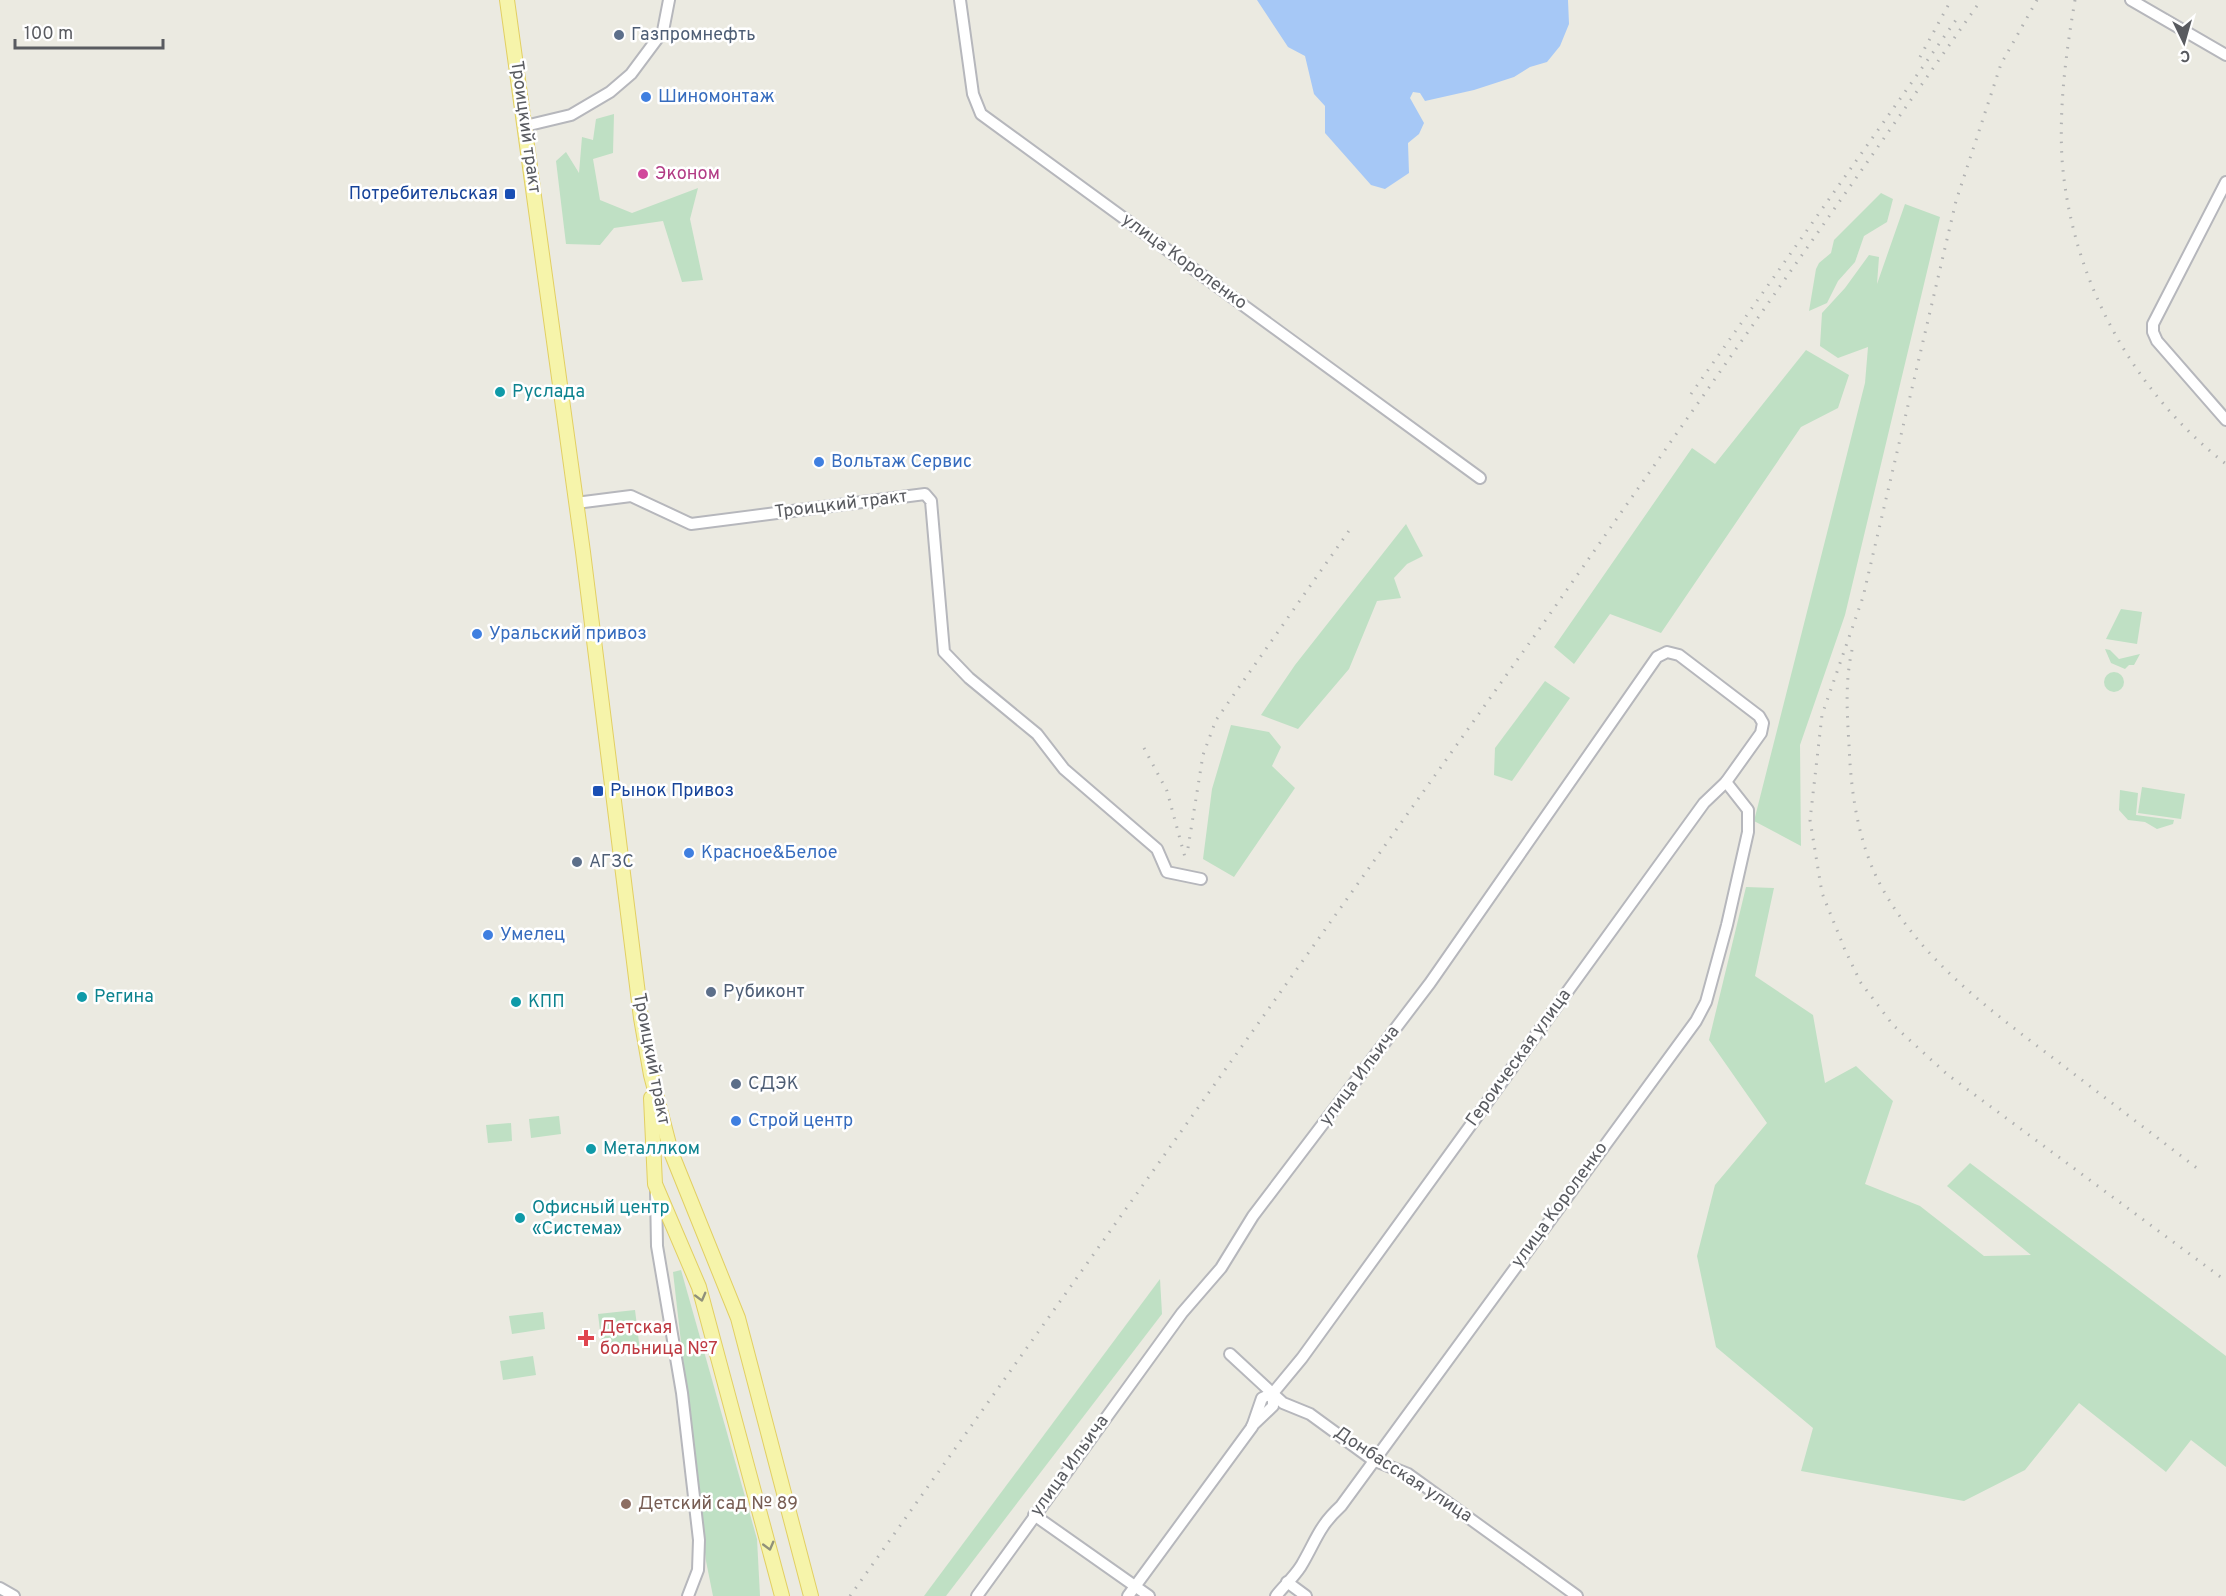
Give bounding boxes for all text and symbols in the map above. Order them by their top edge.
scale bar [15,12,164,50]
north arrow [2154,12,2214,72]
text: 100 m [24,23,73,46]
place label: Газпромнефть [631,24,756,47]
marker: Газпромнефть [612,28,626,42]
text: С [2179,45,2191,65]
street label: Троицкий тракт [504,59,546,195]
place label: Шиномонтаж [658,86,775,109]
marker: Шиномонтаж [639,90,653,104]
place label: Эконом [655,163,720,186]
marker: Эконом [636,167,650,181]
place label: Потребительская [349,183,498,206]
marker: Потребительская [503,187,517,201]
street label: улица Короленко [1117,209,1251,315]
place label: Руслада [512,381,585,404]
marker: Руслада [493,385,507,399]
place label: Вольтаж Сервис [831,451,972,474]
marker: Вольтаж Сервис [812,455,826,469]
street label: Троицкий тракт [773,485,909,525]
place label: Уральский привоз [489,623,647,646]
marker: Уральский привоз [470,627,484,641]
place label: Рынок Привоз [610,780,734,803]
marker: Рынок Привоз [591,784,605,798]
place label: Красное&Белое [701,842,837,865]
marker: Красное&Белое [682,846,696,860]
place label: АГЗС [589,851,634,874]
marker: АГЗС [570,855,584,869]
place label: Умелец [500,924,565,947]
marker: Умелец [481,928,495,942]
place label: Рубиконт [723,981,805,1004]
marker: Рубиконт [704,985,718,999]
street label: Героическая улица [1461,985,1577,1131]
place label: Регина [94,986,154,1009]
marker: Регина [75,990,89,1004]
place label: КПП [528,991,565,1014]
street label: Троицкий тракт [627,991,675,1127]
marker: КПП [509,995,523,1009]
street label: улица Ильича [1315,1021,1405,1131]
place label: СДЭК [748,1073,799,1096]
marker: СДЭК [729,1077,743,1091]
place label: Строй центр [748,1110,853,1133]
marker: Строй центр [729,1114,743,1128]
place label: Металлком [603,1138,700,1161]
street label: улица Короленко [1507,1138,1613,1272]
marker: Металлком [584,1142,598,1156]
place label: Офисный центр «Система» [532,1197,670,1241]
marker: Офисный центр «Система» [513,1211,527,1225]
one-way arrow [694,1291,706,1302]
place label: Детская больница №7 [600,1317,718,1361]
marker: Детская больница №7 [577,1329,595,1347]
street label: улица Ильича [1025,1411,1115,1521]
street label: Донбасская улица [1329,1422,1477,1528]
place label: Детский сад № 89 [638,1493,798,1516]
marker: Детский сад № 89 [619,1497,633,1511]
one-way arrow [761,1541,774,1551]

